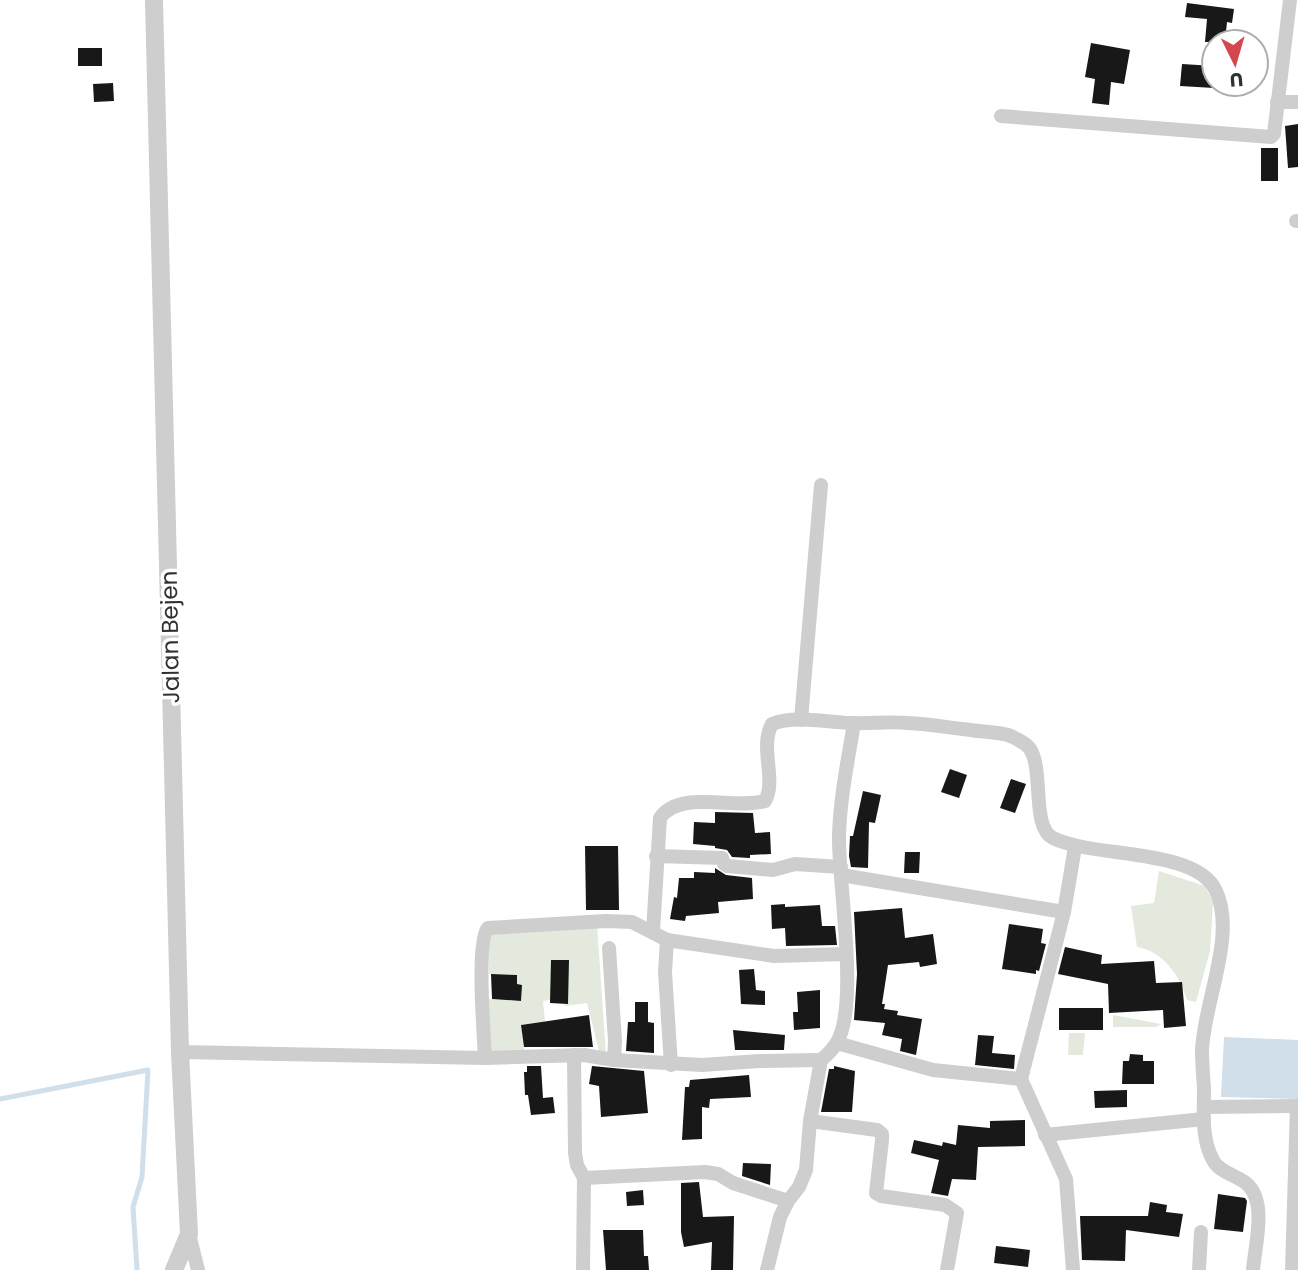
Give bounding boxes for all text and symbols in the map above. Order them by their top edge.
north arrow [1200,28,1270,98]
text: U [1229,65,1244,93]
street label: Jalan Bejen [153,570,187,704]

